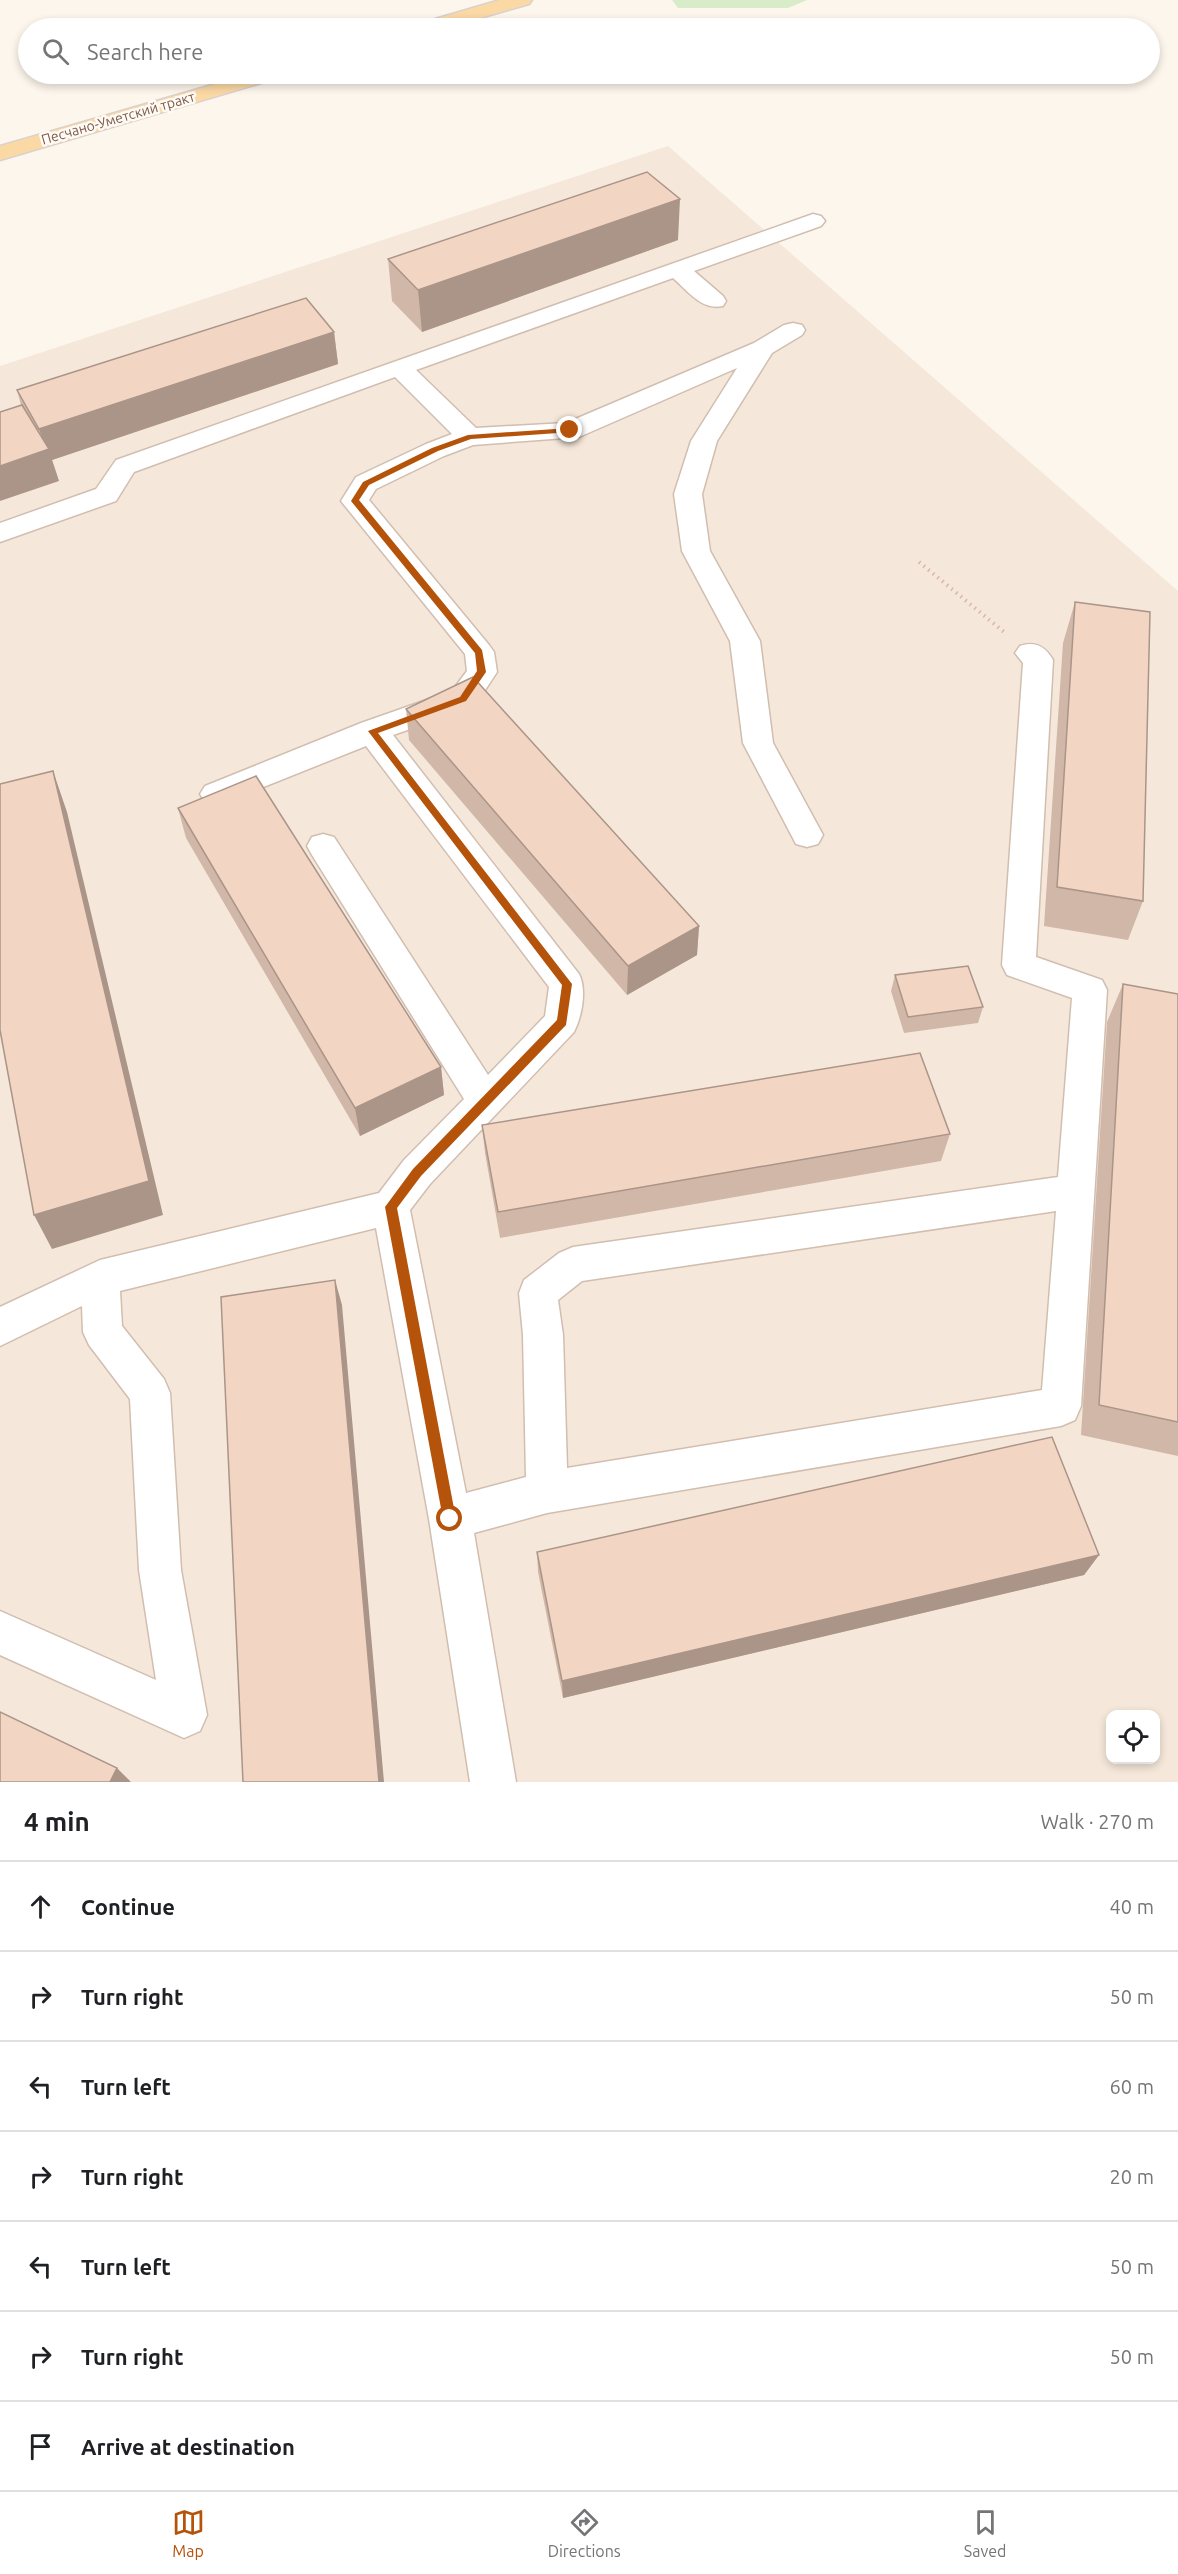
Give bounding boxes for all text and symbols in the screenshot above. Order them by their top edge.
search box [18,18,1160,84]
icon: search [39,35,72,68]
text: Search here [87,39,203,64]
street label: Песчано-Уметский тракт [39,88,197,148]
route end [556,416,582,442]
route start [436,1505,462,1531]
map controls [1106,1710,1160,1764]
button: locate [1106,1710,1160,1764]
text: 4 min [24,1807,90,1836]
text: Walk · 270 m [1041,1810,1154,1833]
icon: ahead [24,1890,57,1923]
text: Continue [81,1894,175,1919]
text: 40 m [1110,1895,1154,1918]
icon: right [24,1980,57,2013]
text: Turn right [81,1984,183,2009]
text: 50 m [1110,1985,1154,2008]
icon: left [24,2070,57,2103]
text: Turn left [81,2074,171,2099]
text: 60 m [1110,2075,1154,2098]
icon: right [24,2160,57,2193]
text: Turn right [81,2164,183,2189]
text: 20 m [1110,2165,1154,2188]
icon: left [24,2250,57,2283]
text: Turn left [81,2254,171,2279]
text: 50 m [1110,2255,1154,2278]
icon: right [24,2340,57,2373]
text: Turn right [81,2344,183,2369]
text: 50 m [1110,2345,1154,2368]
icon: arrive [24,2430,57,2463]
text: Arrive at destination [81,2434,295,2459]
tab: Map [172,2506,205,2560]
tab: Directions [548,2506,621,2560]
tab: Saved [964,2506,1006,2560]

